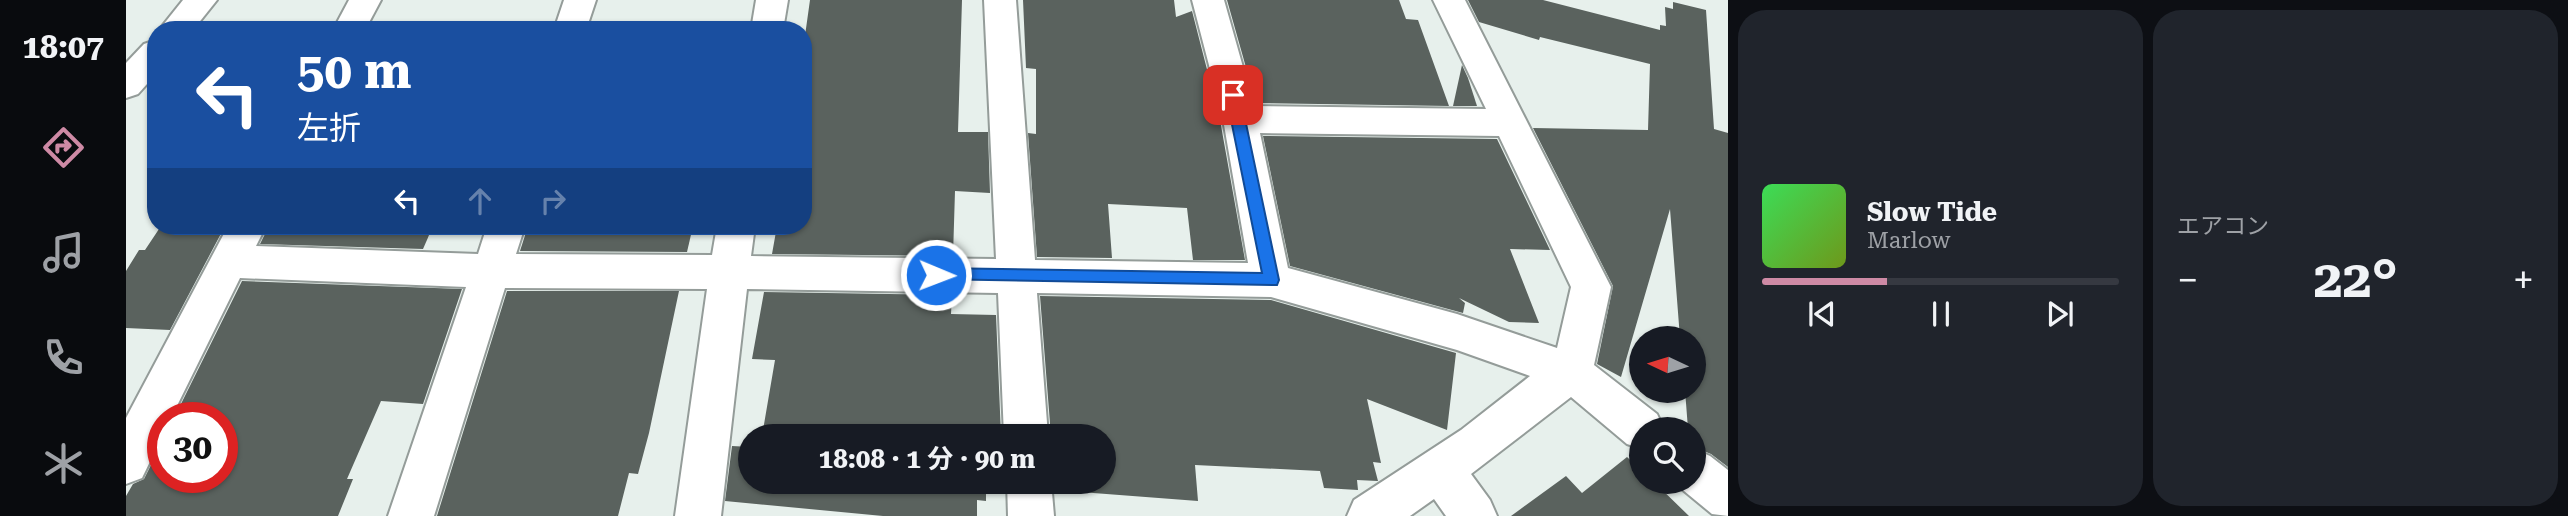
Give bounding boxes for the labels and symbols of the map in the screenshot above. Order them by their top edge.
pin [1203,65,1263,125]
position arrow [899,238,973,312]
north arrow [1629,326,1706,402]
speed limit sign: 30 [147,402,238,493]

